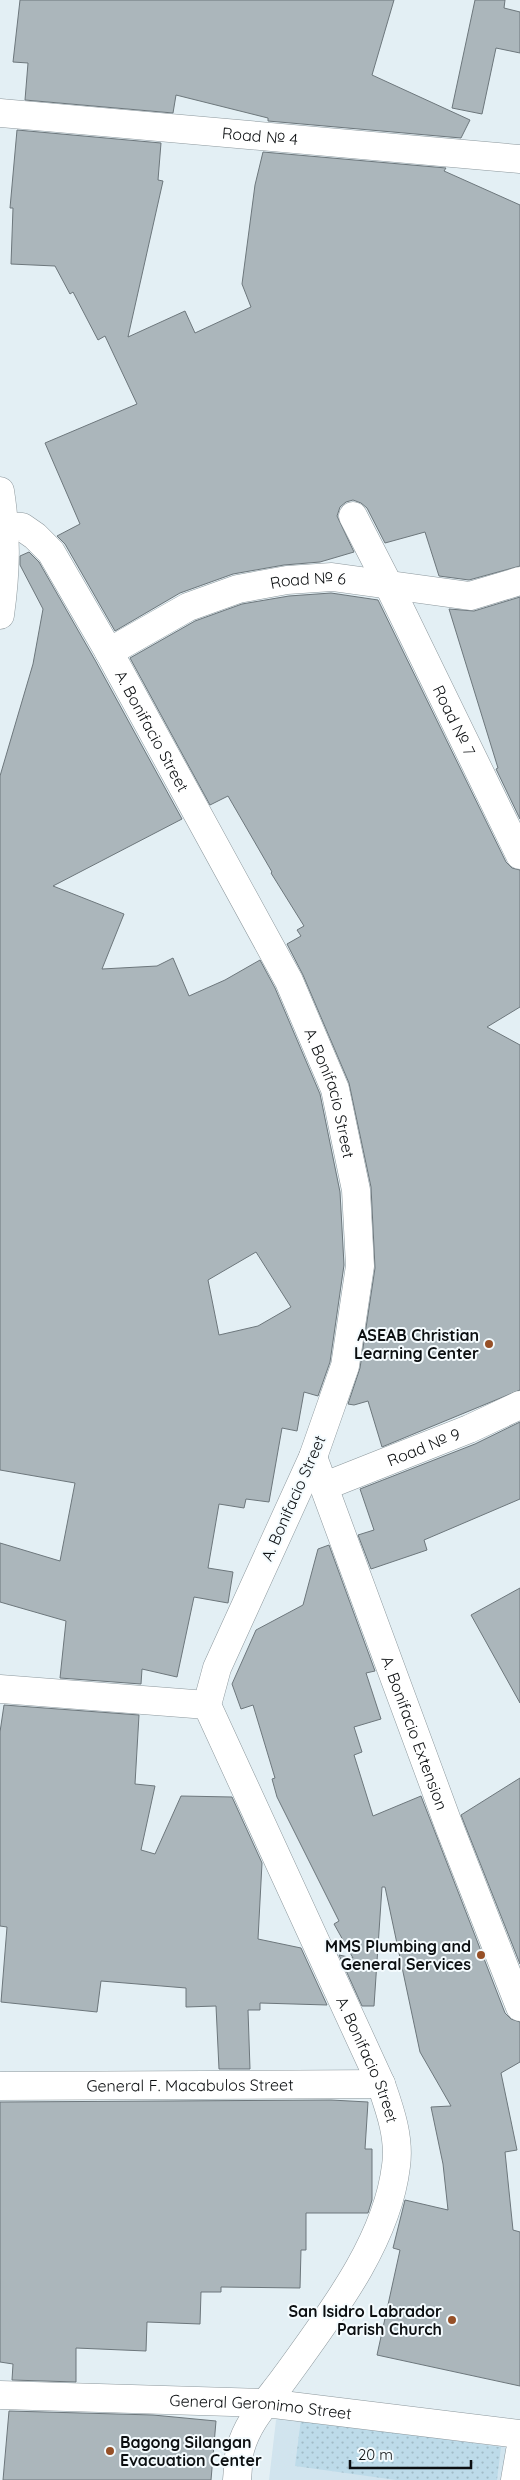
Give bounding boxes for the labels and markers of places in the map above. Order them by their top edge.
place label: ASEAB Christian Learning Center [354,1325,479,1363]
marker: ASEAB Christian Learning Center [483,1338,495,1350]
place label: MMS Plumbing and General Services [325,1936,471,1974]
marker: MMS Plumbing and General Services [475,1949,487,1961]
place label: San Isidro Labrador Parish Church [289,2301,442,2339]
marker: San Isidro Labrador Parish Church [446,2314,458,2326]
place label: Bagong Silangan Evacuation Center [120,2432,262,2470]
marker: Bagong Silangan Evacuation Center [104,2445,116,2457]

